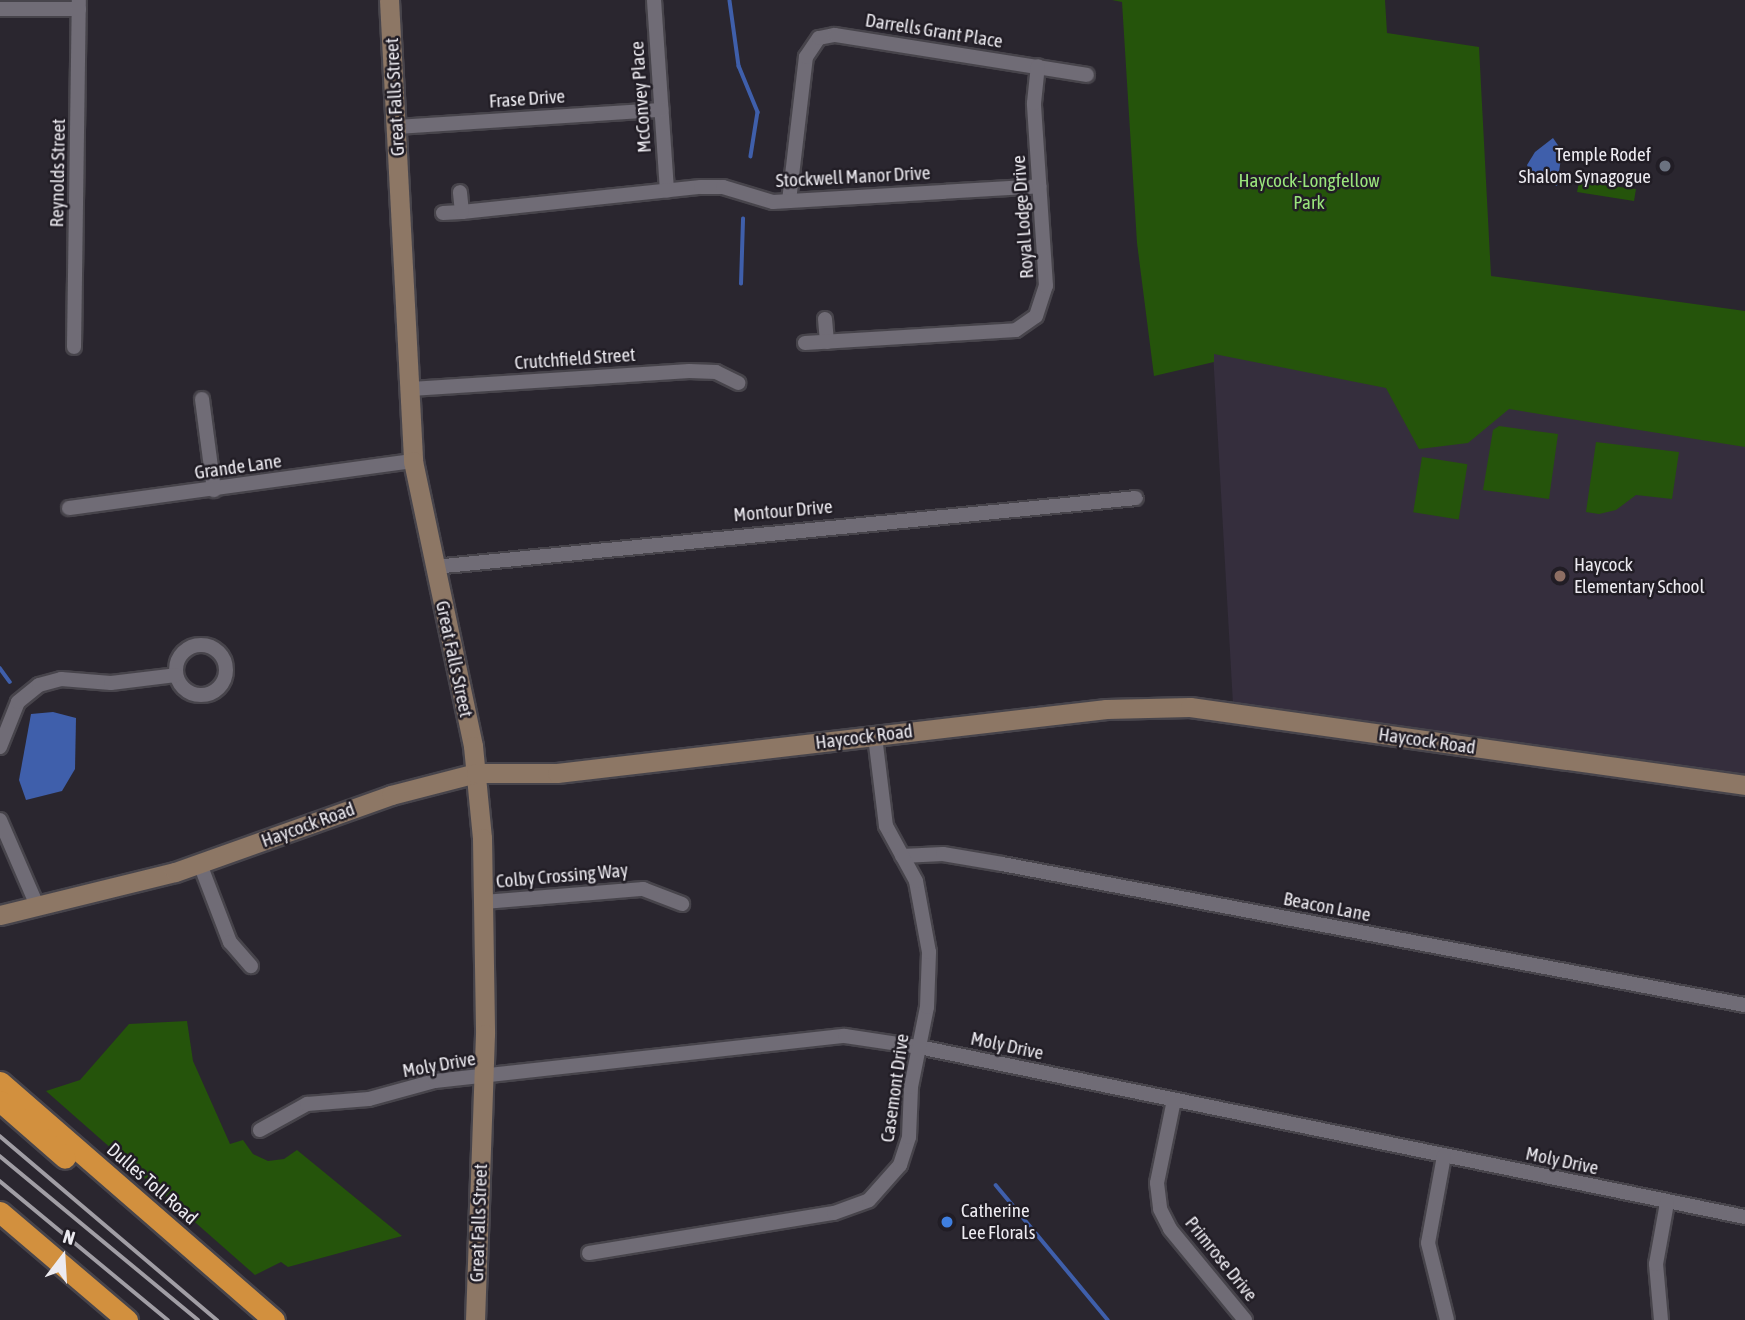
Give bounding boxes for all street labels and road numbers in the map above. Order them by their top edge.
street label: Darrells Grant Place [864,9,1004,53]
street label: Great Falls Street [381,37,409,157]
street label: McConvey Place [626,40,656,154]
street label: Frase Drive [488,85,566,113]
street label: Reynolds Street [46,118,70,228]
street label: Royal Lodge Drive [1007,155,1039,279]
street label: Stockwell Manor Drive [775,162,931,192]
street label: Crutchfield Street [514,343,636,375]
street label: Grande Lane [193,450,283,484]
street label: Montour Drive [733,495,833,527]
street label: Great Falls Street [431,599,477,719]
street label: Haycock Road [814,720,914,754]
street label: Haycock Road [1377,723,1477,759]
street label: Haycock Road [258,798,358,852]
street label: Colby Crossing Way [495,859,629,893]
street label: Beacon Lane [1281,887,1373,927]
street label: Moly Drive [969,1027,1045,1065]
street label: Casemont Drive [876,1032,914,1144]
street label: Moly Drive [401,1047,477,1083]
street label: Dulles Toll Road [102,1138,202,1230]
street label: Moly Drive [1524,1142,1600,1180]
street label: Great Falls Street [466,1163,492,1283]
street label: Primrose Drive [1180,1212,1262,1306]

